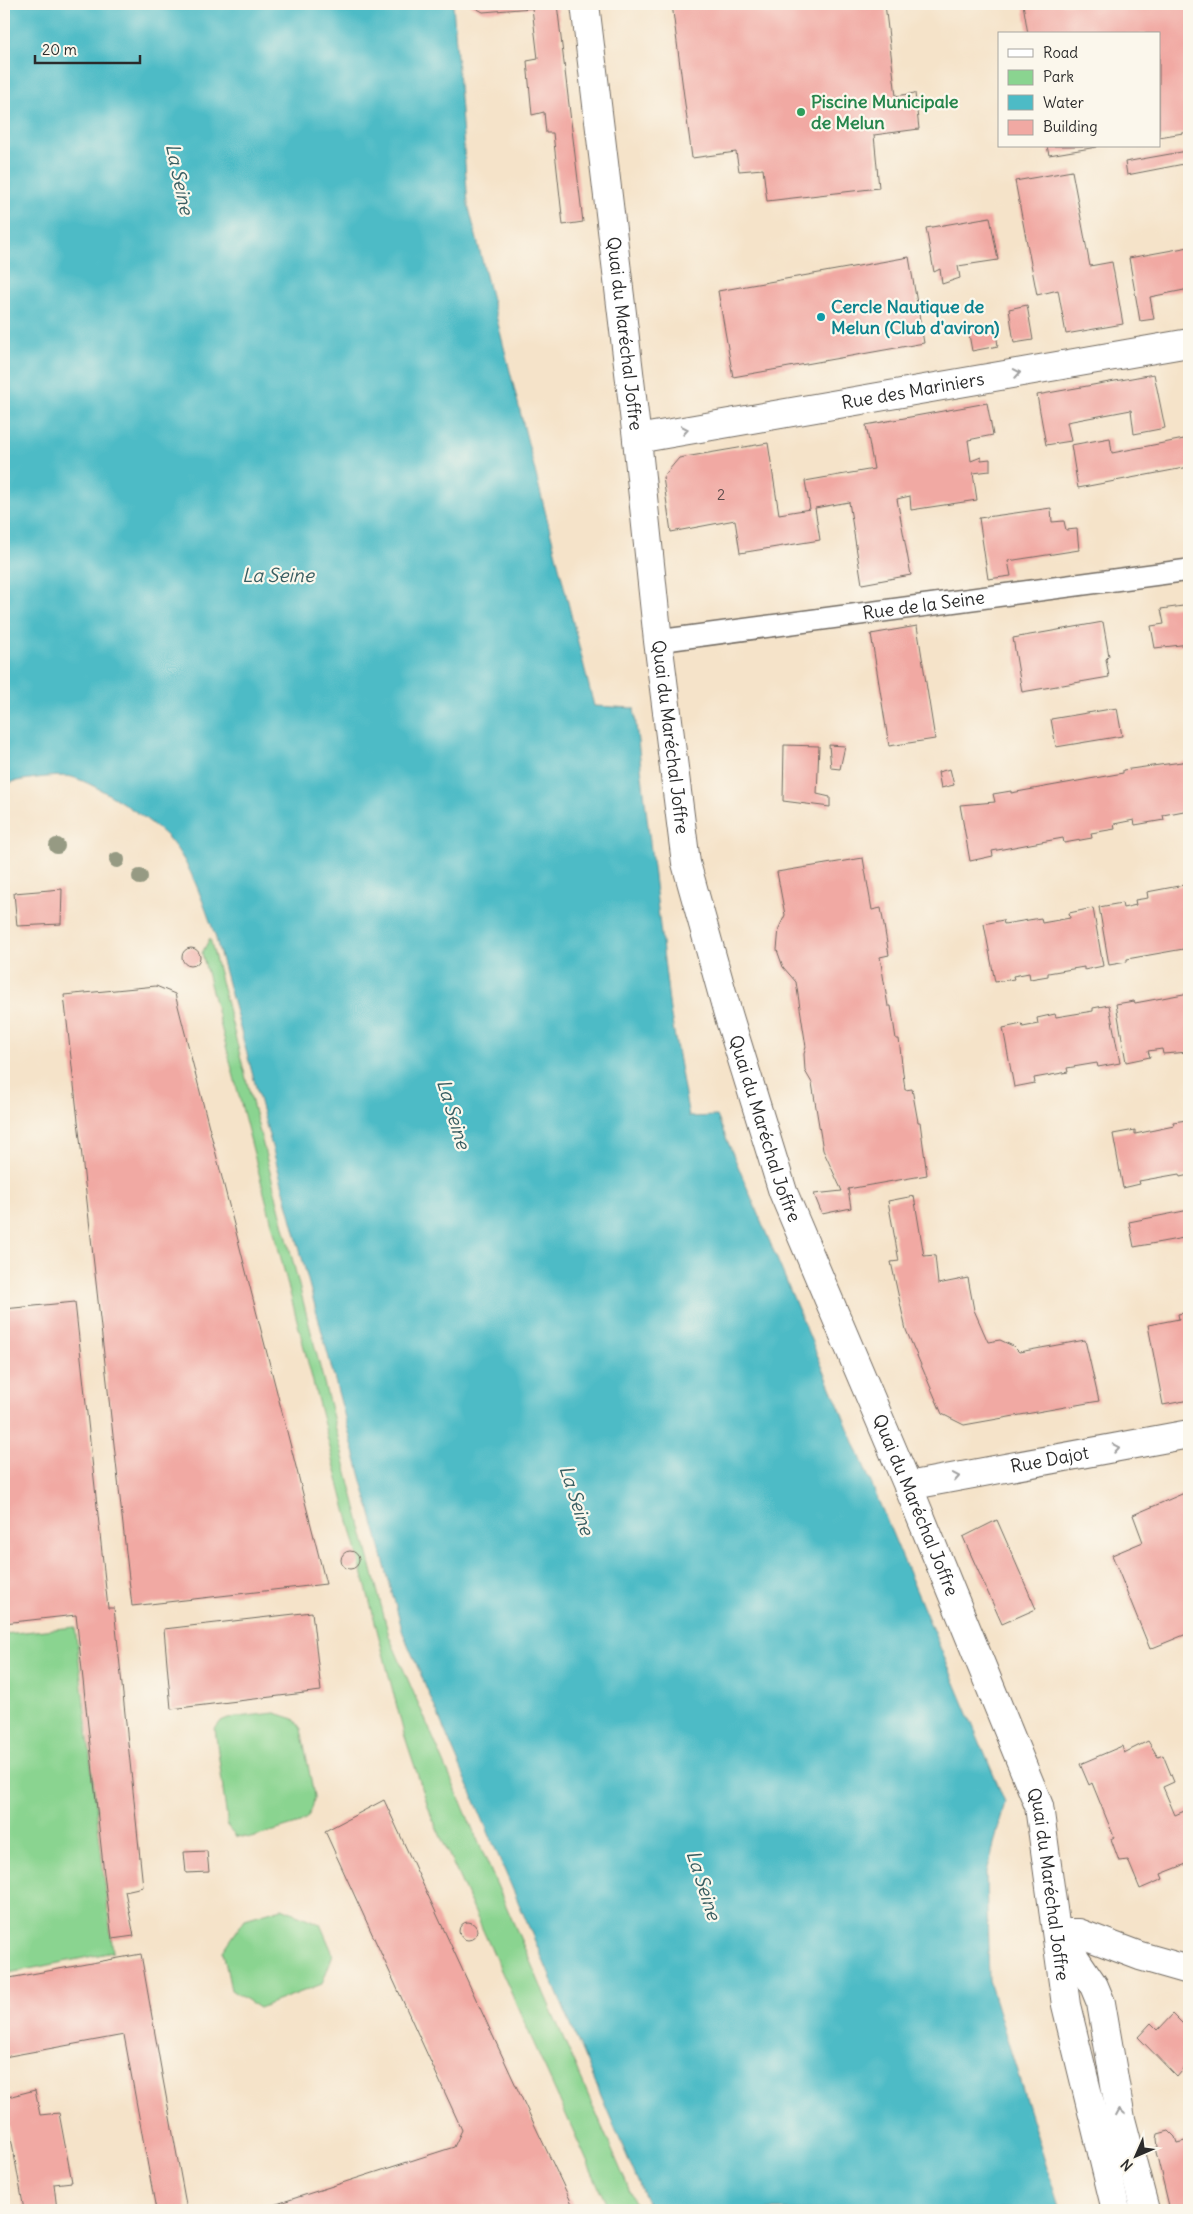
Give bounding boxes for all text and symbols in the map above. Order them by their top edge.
scale bar [35,32,140,64]
legend [998,32,1160,148]
text: 20 m [42,40,77,59]
text: Road [1043,43,1078,62]
text: Park [1043,67,1074,86]
place label: Piscine Municipale de Melun [811,90,959,134]
text: Water [1043,93,1084,112]
marker: Piscine Municipale de Melun [795,106,807,118]
text: Building [1043,117,1098,136]
water label: La Seine [161,141,200,218]
street label: Quai du Maréchal Joffre [602,235,648,432]
place label: Cercle Nautique de Melun (Club d'aviron) [831,295,1000,339]
marker: Cercle Nautique de Melun (Club d'aviron) [815,311,827,323]
street label: Rue des Mariniers [840,367,986,414]
one-way arrow [1013,368,1022,378]
one-way arrow [680,426,689,436]
house number: 2 [717,485,725,504]
water label: La Seine [242,563,316,587]
street label: Rue de la Seine [861,585,986,625]
street label: Quai du Maréchal Joffre [647,639,694,835]
street label: Quai du Maréchal Joffre [724,1032,806,1225]
water label: La Seine [432,1076,476,1154]
street label: Quai du Maréchal Joffre [868,1411,964,1599]
street label: Rue Dajot [1009,1441,1090,1478]
one-way arrow [1112,1443,1121,1453]
water label: La Seine [554,1462,600,1540]
one-way arrow [952,1473,961,1483]
street label: Quai du Maréchal Joffre [1022,1784,1075,1982]
water label: La Seine [681,1847,727,1925]
one-way arrow [1116,2108,1126,2116]
north arrow [1110,2132,1160,2182]
text: N [1117,2155,1137,2175]

